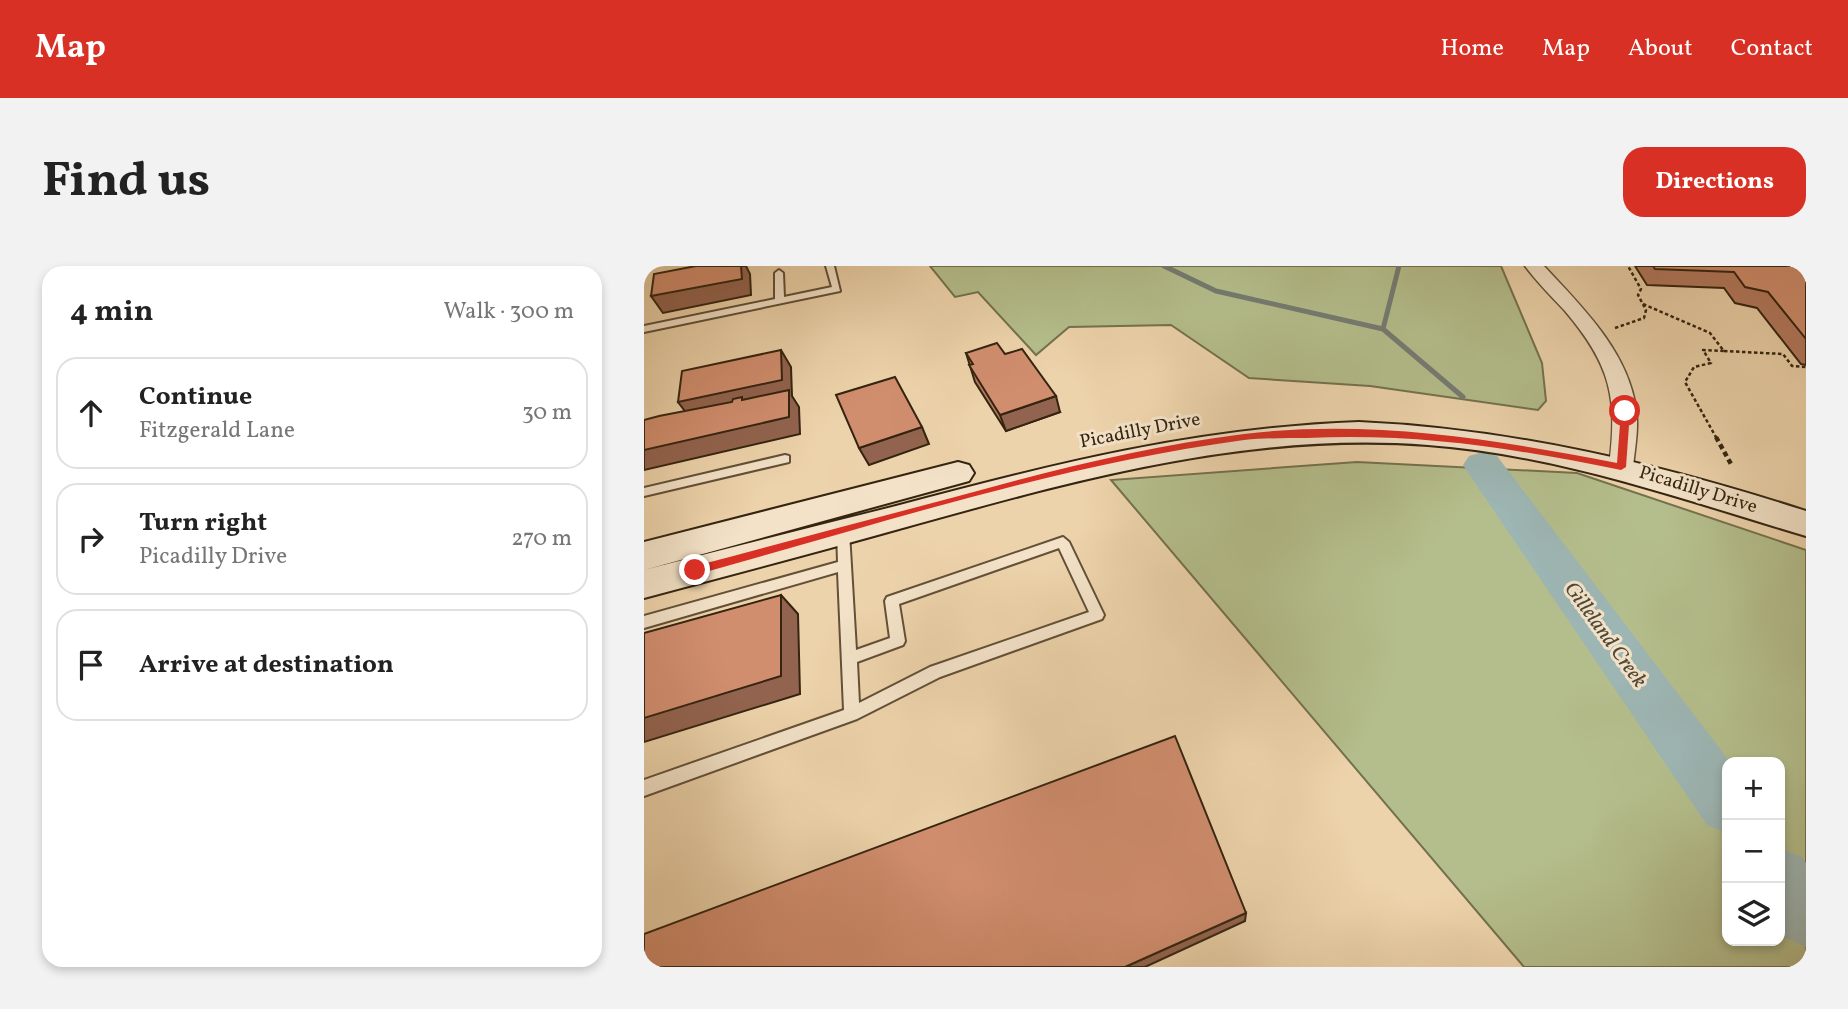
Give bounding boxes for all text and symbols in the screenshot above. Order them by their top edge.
text: Map [35,26,106,72]
text: Home [1440,32,1504,66]
text: Map [1542,32,1590,66]
text: About [1628,32,1693,66]
text: Contact [1731,32,1813,66]
button: Directions [1623,147,1806,217]
text: Find us [42,148,210,217]
text: 4 min [70,291,154,333]
text: Walk · 300 m [444,296,574,328]
text: Continue [139,379,252,415]
icon: ahead [72,394,110,432]
route start [1609,395,1640,426]
text: 30 m [522,397,572,429]
street label: Picadilly Drive [1077,407,1203,455]
text: Fitzgerald Lane [139,415,295,447]
street label: Picadilly Drive [1636,460,1760,520]
text: Turn right [139,505,267,541]
icon: right [72,520,110,558]
text: 270 m [511,523,572,555]
text: Picadilly Drive [139,541,287,573]
route end [679,554,710,585]
water label: Gilleland Creek [1557,576,1653,694]
icon: arrive [72,646,110,684]
text: Arrive at destination [139,647,394,683]
map controls [1722,757,1785,946]
button: + [1722,757,1785,820]
button: − [1722,820,1785,883]
button: layers [1722,883,1785,946]

